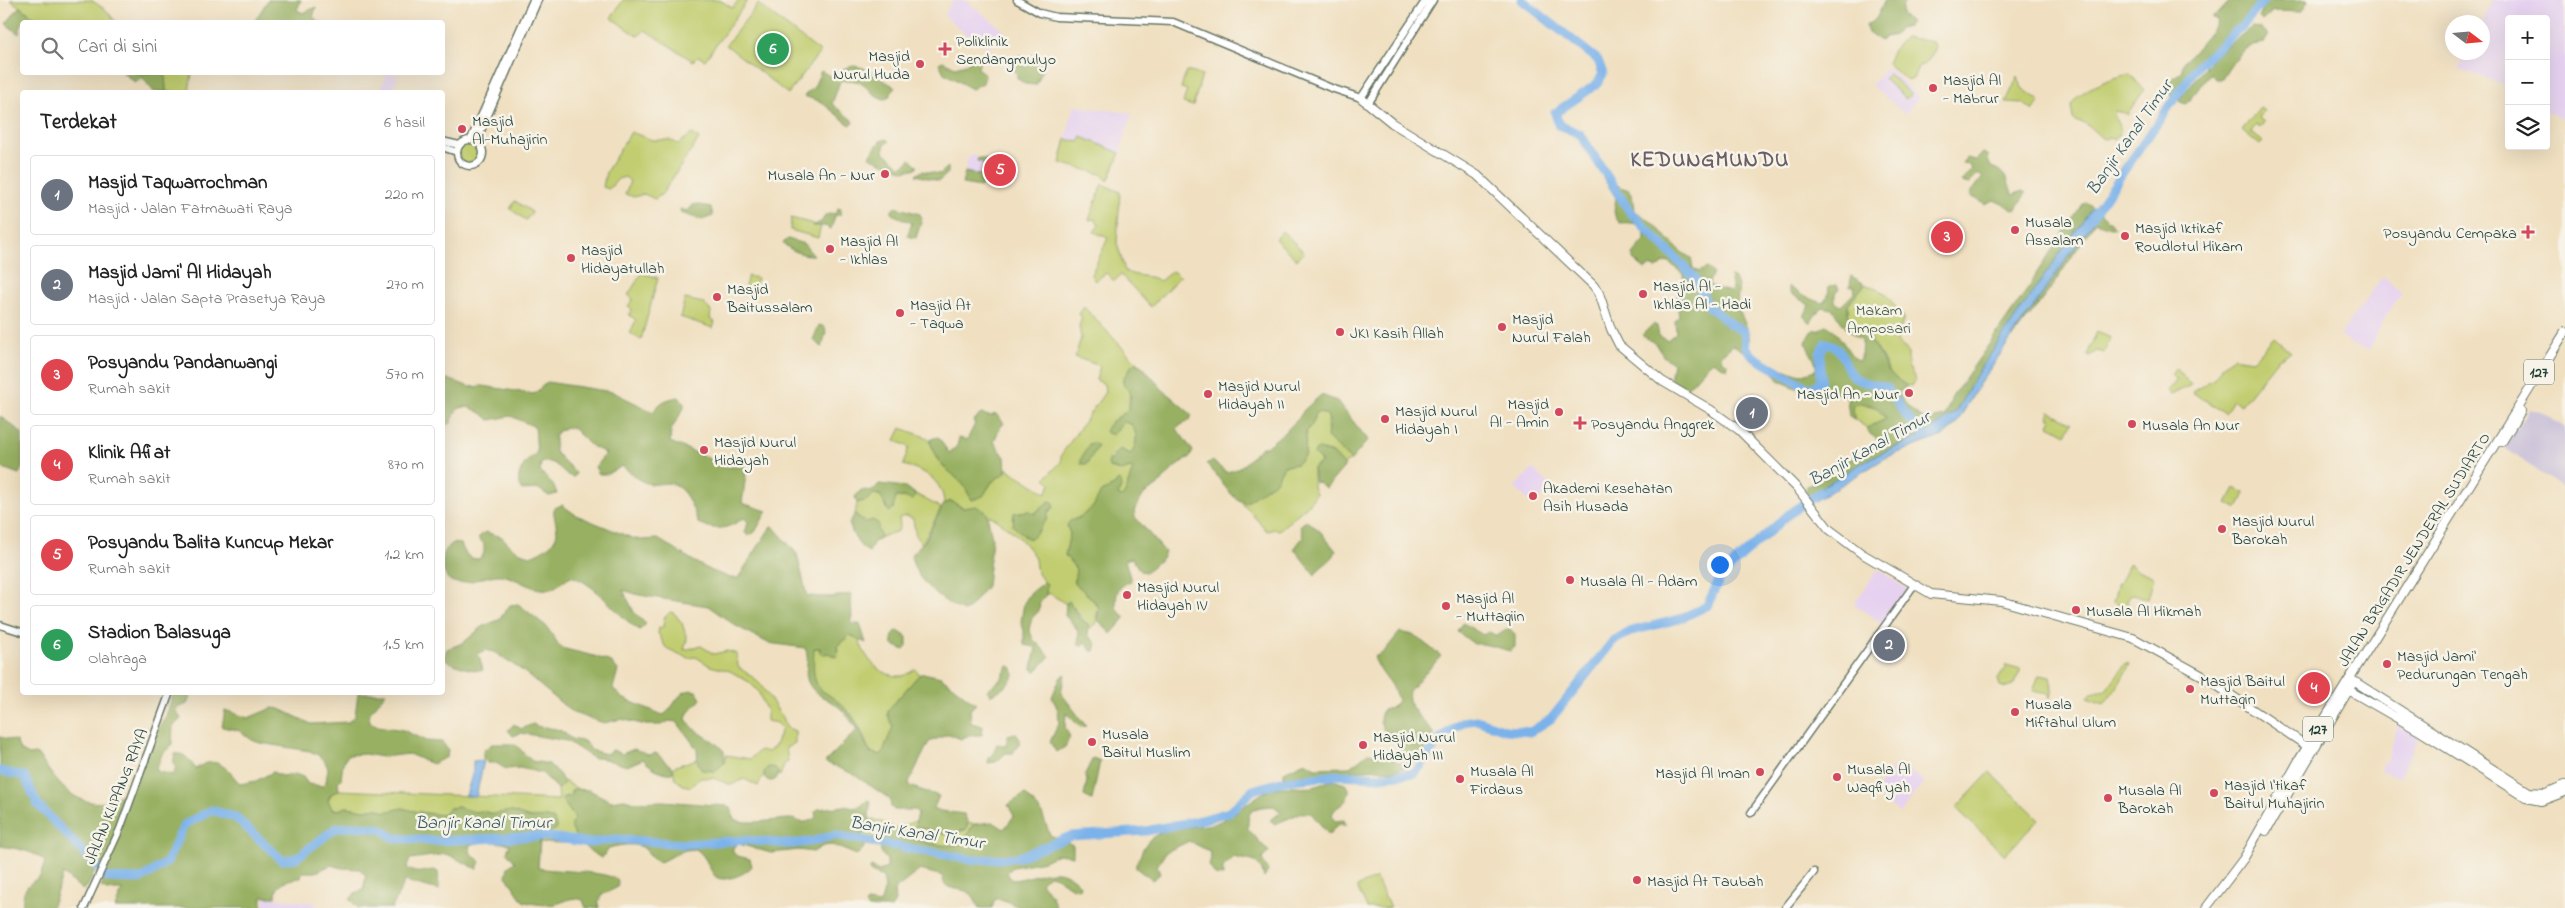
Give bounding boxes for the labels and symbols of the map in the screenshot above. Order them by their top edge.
north arrow [2445,15,2490,60]
pin: 6 [757,30,789,68]
place label: Poliklinik Sendangmulyo [956,30,1056,72]
marker: Poliklinik Sendangmulyo [938,42,952,56]
place label: Masjid Nurul Huda [833,45,910,87]
marker: Masjid Nurul Huda [914,58,926,70]
place label: Masjid Al - Mabrur [1943,69,2001,111]
water label: Banjir Kanal Timur [2081,73,2182,201]
marker: Masjid Al - Mabrur [1927,82,1939,94]
place label: Masjid Al-Muhajirin [472,110,548,152]
marker: Masjid Al-Muhajirin [456,123,468,135]
district label: KEDUNGMUNDU [1631,146,1789,176]
pin: 5 [984,151,1016,189]
place label: Musala An - Nur [767,164,875,188]
marker: Musala An - Nur [879,168,891,180]
place label: Musala Assalam [2025,211,2084,253]
place label: Masjid Iktikaf Roudlotul Hikam [2135,217,2243,259]
pin: 3 [1931,218,1963,256]
place label: Posyandu Cempaka [2383,222,2517,246]
marker: Musala Assalam [2009,224,2021,236]
marker: Posyandu Cempaka [2521,225,2535,239]
place label: Masjid Al - Ikhlas [840,230,898,272]
marker: Masjid Iktikaf Roudlotul Hikam [2119,230,2131,242]
place label: Masjid Hidayatullah [581,239,664,281]
marker: Masjid Al - Ikhlas [824,243,836,255]
marker: Masjid Hidayatullah [565,252,577,264]
place label: Masjid Al - Ikhlas Al - Hadi [1653,275,1751,317]
place label: Masjid Baitussalam [726,278,812,320]
marker: Masjid Al - Ikhlas Al - Hadi [1637,288,1649,300]
marker: Masjid Baitussalam [711,291,723,303]
place label: Masjid At - Taqwa [910,294,971,336]
park label: Makam Amposari [1847,299,1911,341]
marker: Masjid At - Taqwa [894,307,906,319]
place label: Masjid Nurul Falah [1512,308,1591,350]
marker: Masjid Nurul Falah [1496,321,1508,333]
place label: JKI Kasih Allah [1350,322,1444,346]
marker: JKI Kasih Allah [1334,326,1346,338]
road number: 127 [2524,360,2554,384]
place label: Masjid Nurul Hidayah II [1218,375,1301,417]
place label: Masjid An - Nur [1797,383,1899,407]
marker: Masjid An - Nur [1903,387,1915,399]
marker: Masjid Nurul Hidayah II [1202,388,1214,400]
place label: Masjid Al - Amin [1489,393,1549,435]
pin: 1 [1736,394,1768,432]
place label: Masjid Nurul Hidayah I [1395,400,1478,442]
water label: Banjir Kanal Timur [1804,404,1938,494]
marker: Masjid Al - Amin [1553,406,1565,418]
marker: Masjid Nurul Hidayah I [1379,413,1391,425]
place label: Posyandu Anggrek [1591,413,1716,437]
place label: Musala An Nur [2142,414,2240,438]
marker: Posyandu Anggrek [1573,416,1587,430]
marker: Musala An Nur [2126,418,2138,430]
street label: JALAN BRIGADIR JENDERAL SUDIARTO [2332,428,2497,672]
place label: Masjid Nurul Hidayah [714,431,797,473]
marker: Masjid Nurul Hidayah [698,444,710,456]
place label: Akademi Kesehatan Asih Husada [1543,477,1672,519]
marker: Akademi Kesehatan Asih Husada [1527,490,1539,502]
place label: Masjid Nurul Barokah [2231,510,2315,552]
marker: Masjid Nurul Barokah [2216,523,2228,535]
your location [1707,552,1733,578]
place label: Musala Al - Adam [1580,570,1697,594]
marker: Musala Al - Adam [1564,574,1576,586]
place label: Masjid Nurul Hidayah IV [1137,576,1220,618]
place label: Masjid Al - Muttaqiin [1456,587,1525,629]
marker: Masjid Nurul Hidayah IV [1121,589,1133,601]
marker: Masjid Al - Muttaqiin [1440,600,1452,612]
place label: Musala Al Hikmah [2086,600,2201,624]
marker: Musala Al Hikmah [2070,604,2082,616]
pin: 2 [1873,626,1905,664]
place label: Masjid Jami' Pedurungan Tengah [2397,645,2528,687]
marker: Masjid Jami' Pedurungan Tengah [2381,658,2393,670]
pin: 4 [2298,669,2330,707]
place label: Masjid Baitul Muttaqin [2200,670,2285,712]
marker: Masjid Baitul Muttaqin [2184,683,2196,695]
place label: Musala Miftahul Ulum [2025,693,2116,735]
marker: Musala Miftahul Ulum [2009,706,2021,718]
road number: 127 [2303,716,2333,742]
place label: Musala Baitul Muslim [1101,723,1190,765]
street label: JALAN KLIPANG RAYA [79,725,155,868]
place label: Masjid Nurul Hidayah III [1373,726,1456,768]
marker: Musala Baitul Muslim [1086,736,1098,748]
marker: Masjid Nurul Hidayah III [1357,739,1369,751]
place label: Musala Al Waqfiyah [1847,758,1911,800]
place label: Musala Al Firdaus [1469,760,1534,802]
place label: Masjid Al Iman [1655,762,1750,786]
marker: Masjid Al Iman [1754,766,1766,778]
marker: Musala Al Waqfiyah [1831,771,1843,783]
marker: Musala Al Firdaus [1454,773,1466,785]
place label: Masjid I'tikaf Baitul Muhajirin [2223,774,2324,816]
place label: Musala Al Barokah [2117,779,2182,821]
marker: Masjid I'tikaf Baitul Muhajirin [2208,787,2220,799]
marker: Musala Al Barokah [2102,792,2114,804]
water label: Banjir Kanal Timur [415,811,553,837]
water label: Banjir Kanal Timur [848,811,988,858]
place label: Masjid At Taubah [1647,870,1763,894]
marker: Masjid At Taubah [1631,874,1643,886]

